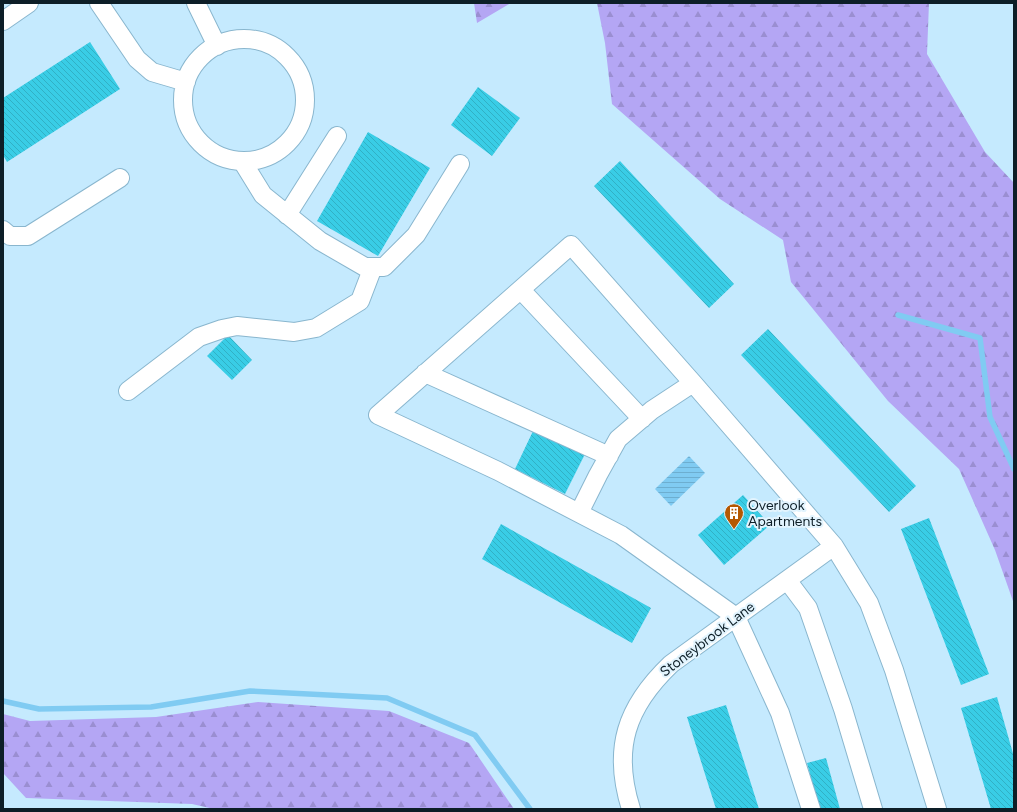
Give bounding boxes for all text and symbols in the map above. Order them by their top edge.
place label: Overlook Apartments [748,497,822,530]
building icon: Overlook Apartments [723,502,745,530]
street label: Stoneybrook Lane [657,598,758,680]

